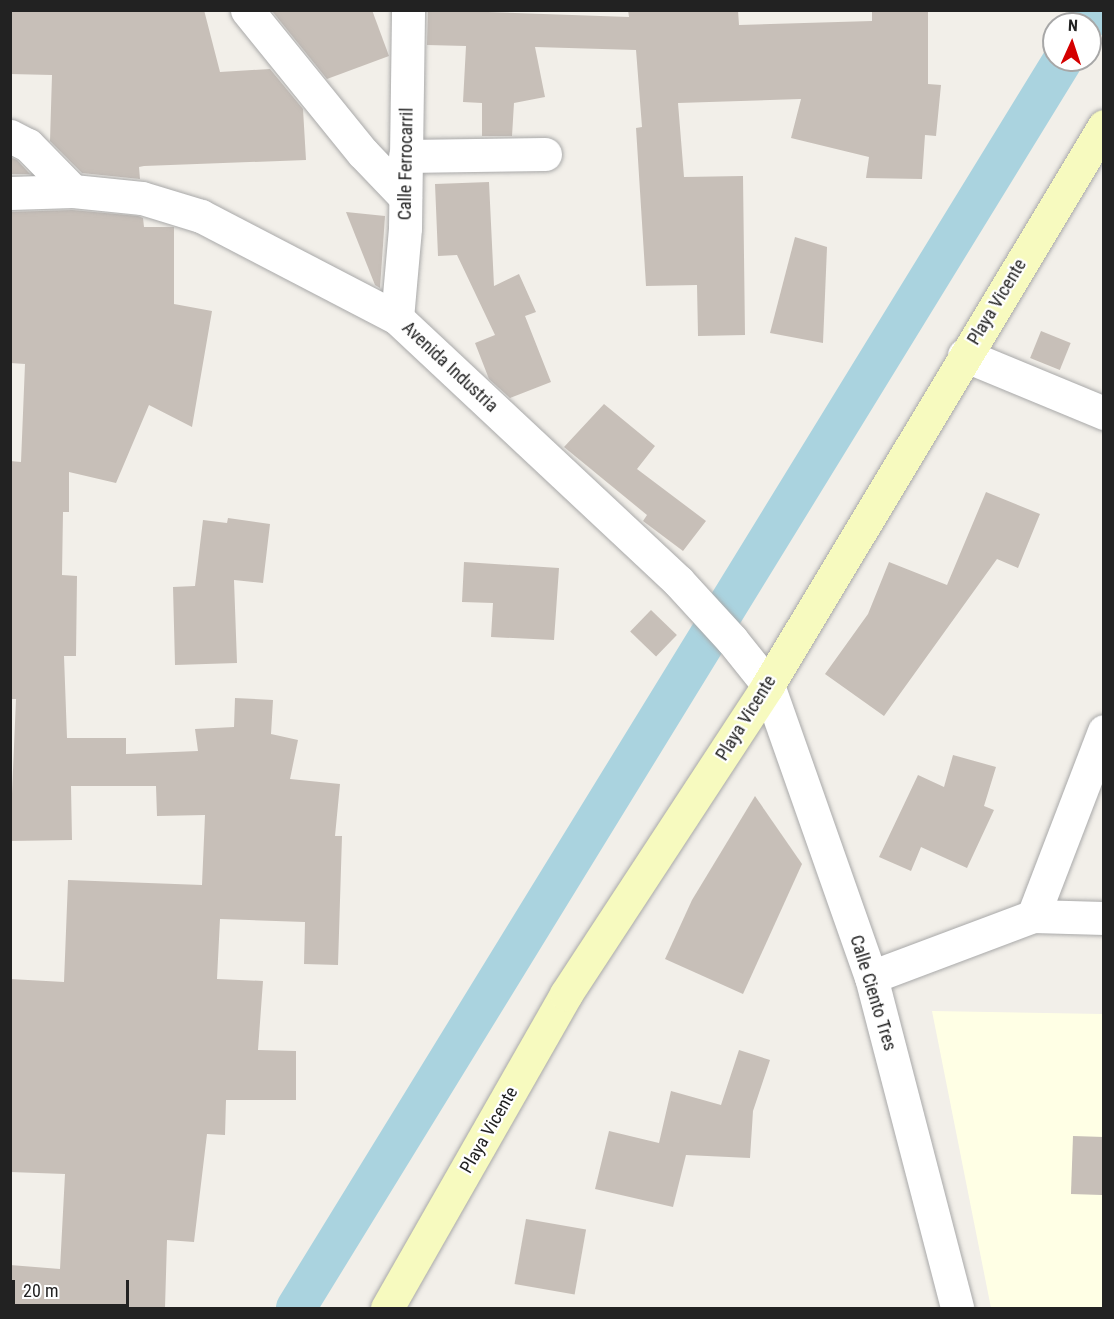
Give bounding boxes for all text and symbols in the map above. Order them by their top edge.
north arrow [1042,12,1102,72]
text: N [1067,16,1078,35]
street label: Calle Ferrocarril [394,108,418,220]
street label: Playa Vicente [963,255,1031,349]
street label: Avenida Industria [398,317,502,417]
street label: Playa Vicente [711,671,781,765]
street label: Calle Ciento Tres [845,932,901,1054]
street label: Playa Vicente [456,1083,522,1177]
scale bar [15,1268,132,1306]
text: 20 m [23,1280,58,1301]

